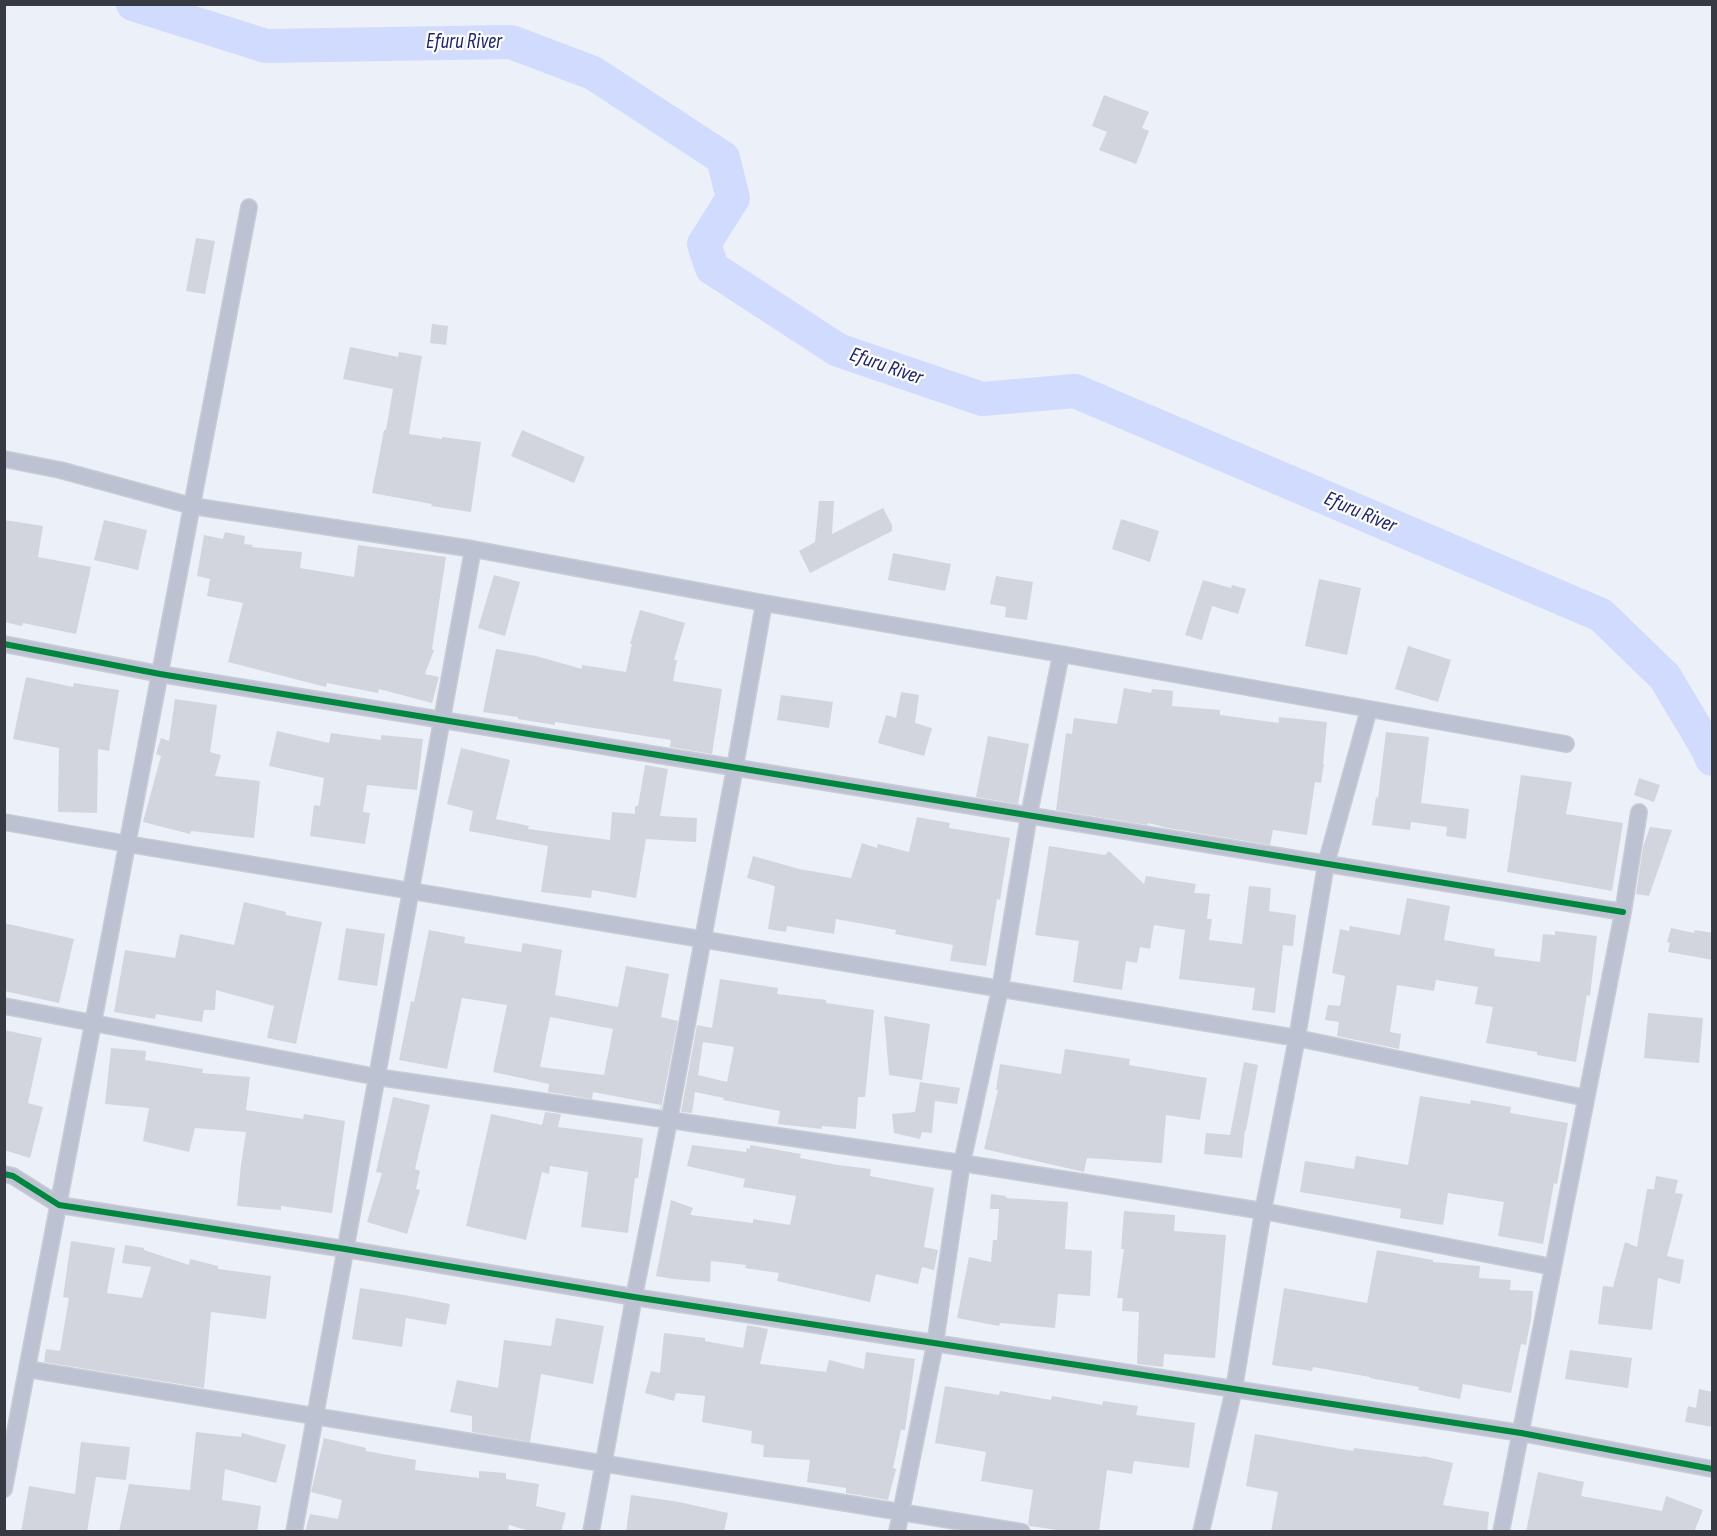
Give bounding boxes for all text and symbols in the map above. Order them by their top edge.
water label: Efuru River [426,30,502,56]
water label: Efuru River [846,343,926,391]
water label: Efuru River [1320,487,1400,539]

